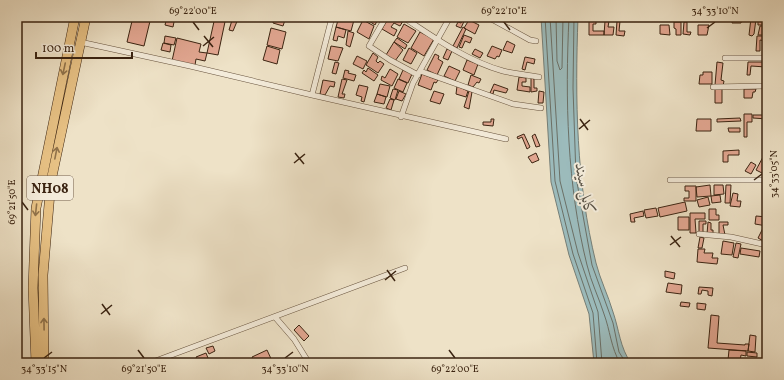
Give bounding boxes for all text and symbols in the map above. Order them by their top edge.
text: 69°22'00"E [169,4,217,18]
text: 69°22'10"E [481,4,527,18]
text: 34°33'10"N [691,4,739,18]
scale bar [36,34,132,60]
text: 100 m [42,41,75,57]
one-way arrow [60,62,68,75]
one-way arrow [53,147,61,160]
text: 34°33'05"N [767,149,781,198]
water label: کابل سيند [568,161,600,218]
road number: NH08 [27,176,73,200]
text: 69°21'50"E [5,180,19,224]
one-way arrow [33,203,40,216]
one-way arrow [40,318,47,331]
text: 34°33'15"N [21,362,68,376]
text: 69°21'50"E [122,362,166,376]
text: 34°33'10"N [261,362,309,376]
text: 69°22'00"E [431,362,479,376]

